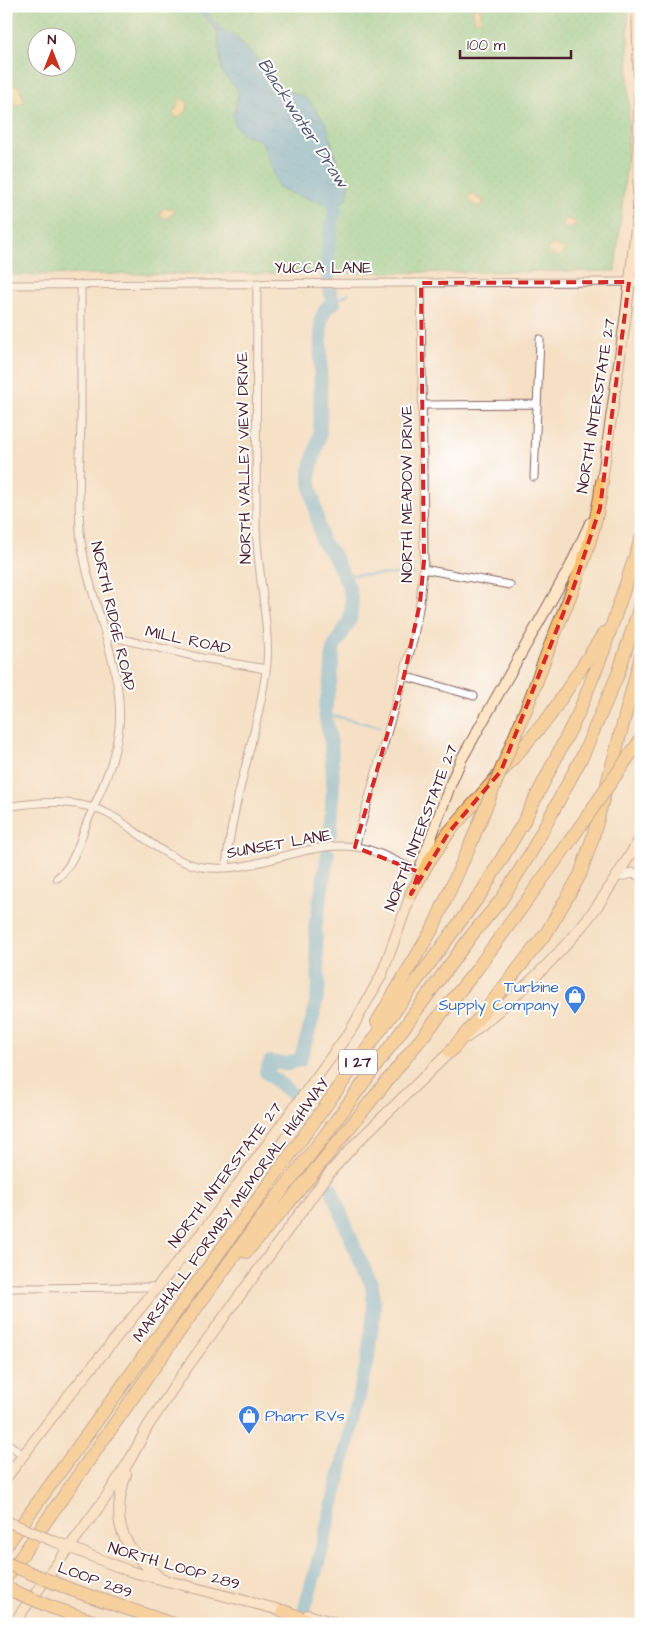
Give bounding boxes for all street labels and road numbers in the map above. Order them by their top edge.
street label: YUCCA LANE [274,257,372,279]
street label: NORTH INTERSTATE 27 [571,317,621,495]
street label: NORTH VALLEY VIEW DRIVE [231,351,257,564]
street label: NORTH MEADOW DRIVE [396,405,418,583]
street label: NORTH RIDGE ROAD [85,539,141,693]
street label: MILL ROAD [143,620,233,660]
street label: NORTH INTERSTATE 27 [379,741,463,914]
street label: SUNSET LANE [225,824,334,864]
road number: I 27 [339,1050,377,1074]
street label: MARSHALL FORMBY MEMORIAL HIGHWAY [128,1073,335,1346]
street label: NORTH INTERSTATE 27 [163,1098,287,1252]
street label: NORTH LOOP 289 [106,1537,242,1595]
street label: LOOP 289 [55,1556,135,1604]

